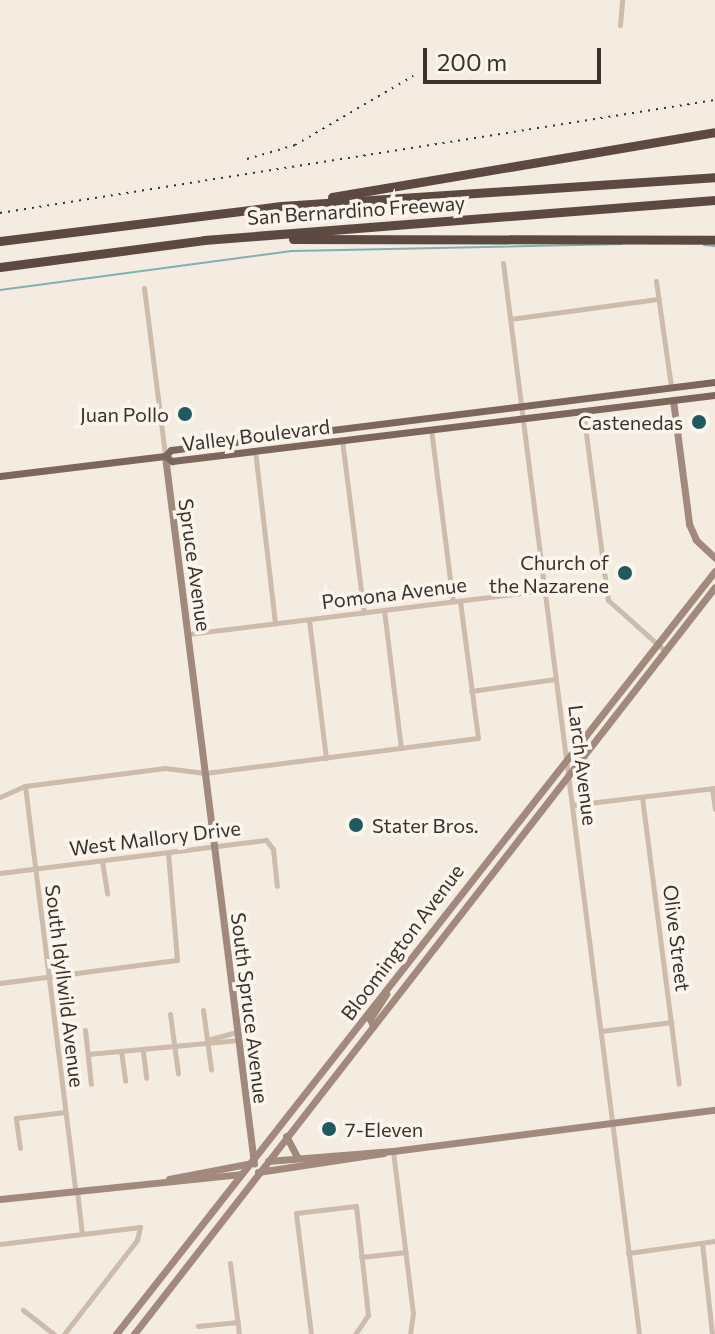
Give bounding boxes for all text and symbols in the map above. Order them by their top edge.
scale bar [427,32,605,82]
text: 200 m [437,47,507,76]
street label: San Bernardino Freeway [246,190,466,230]
place label: Juan Pollo [80,402,169,426]
marker: Juan Pollo [176,405,194,423]
place label: Castenedas [578,410,683,434]
marker: Castenedas [690,413,708,431]
street label: Valley Boulevard [181,414,331,456]
street label: Spruce Avenue [174,497,216,633]
place label: Church of the Nazarene [489,550,609,597]
marker: Church of the Nazarene [616,564,634,582]
street label: Pomona Avenue [320,572,468,614]
street label: Larch Avenue [564,703,602,827]
place label: Stater Bros. [372,813,479,837]
street label: West Mallory Drive [68,816,242,860]
marker: Stater Bros. [347,816,365,834]
street label: Bloomington Avenue [336,859,468,1025]
street label: South Idyllwild Avenue [41,883,89,1089]
street label: Olive Street [659,883,695,993]
street label: South Spruce Avenue [226,911,274,1105]
place label: 7-Eleven [345,1117,423,1141]
marker: 7-Eleven [320,1120,338,1138]

